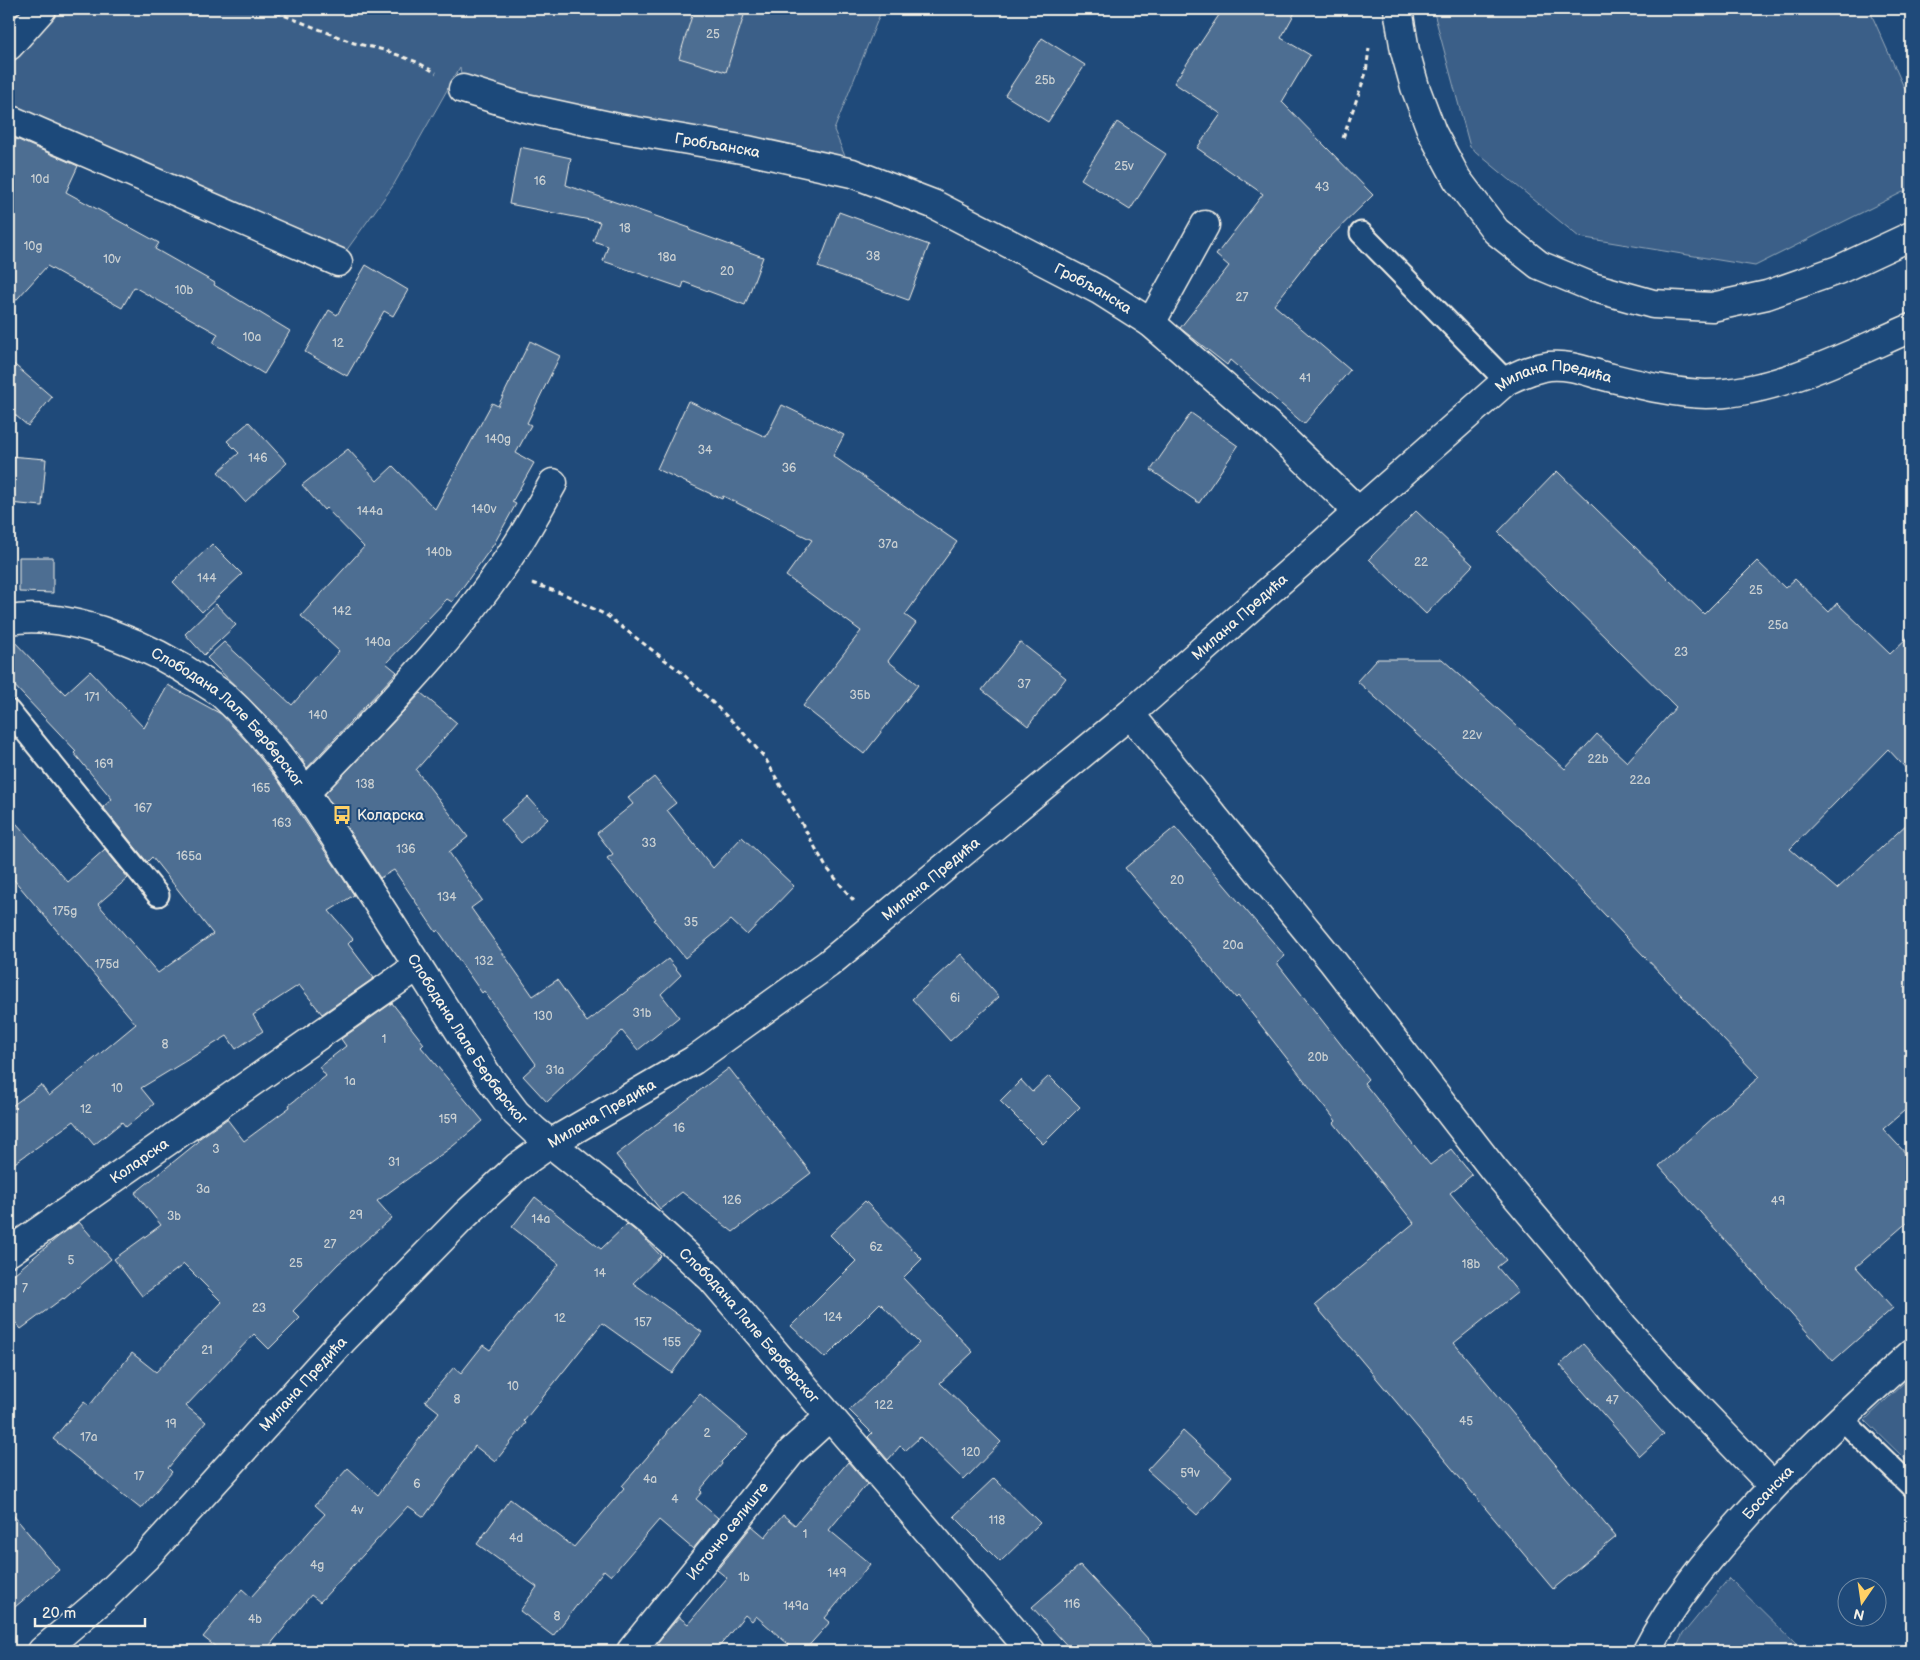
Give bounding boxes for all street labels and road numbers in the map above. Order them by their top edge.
street label: Гробљанска [673,128,762,162]
street label: Гробљанска [1051,259,1136,318]
street label: Милана Предића [1491,356,1614,396]
street label: Милана Предића [1188,569,1292,664]
street label: Слободана Лале Берберског [148,643,308,791]
street label: Милана Предића [878,833,984,925]
street label: Слободана Лале Берберског [403,950,532,1129]
street label: Милана Предића [544,1075,659,1152]
street label: Коларска [106,1134,172,1188]
street label: Слободана Лале Берберског [675,1244,824,1407]
street label: Милана Предића [255,1332,351,1435]
street label: Босанска [1738,1461,1798,1523]
street label: Источно селиште [682,1478,773,1584]

